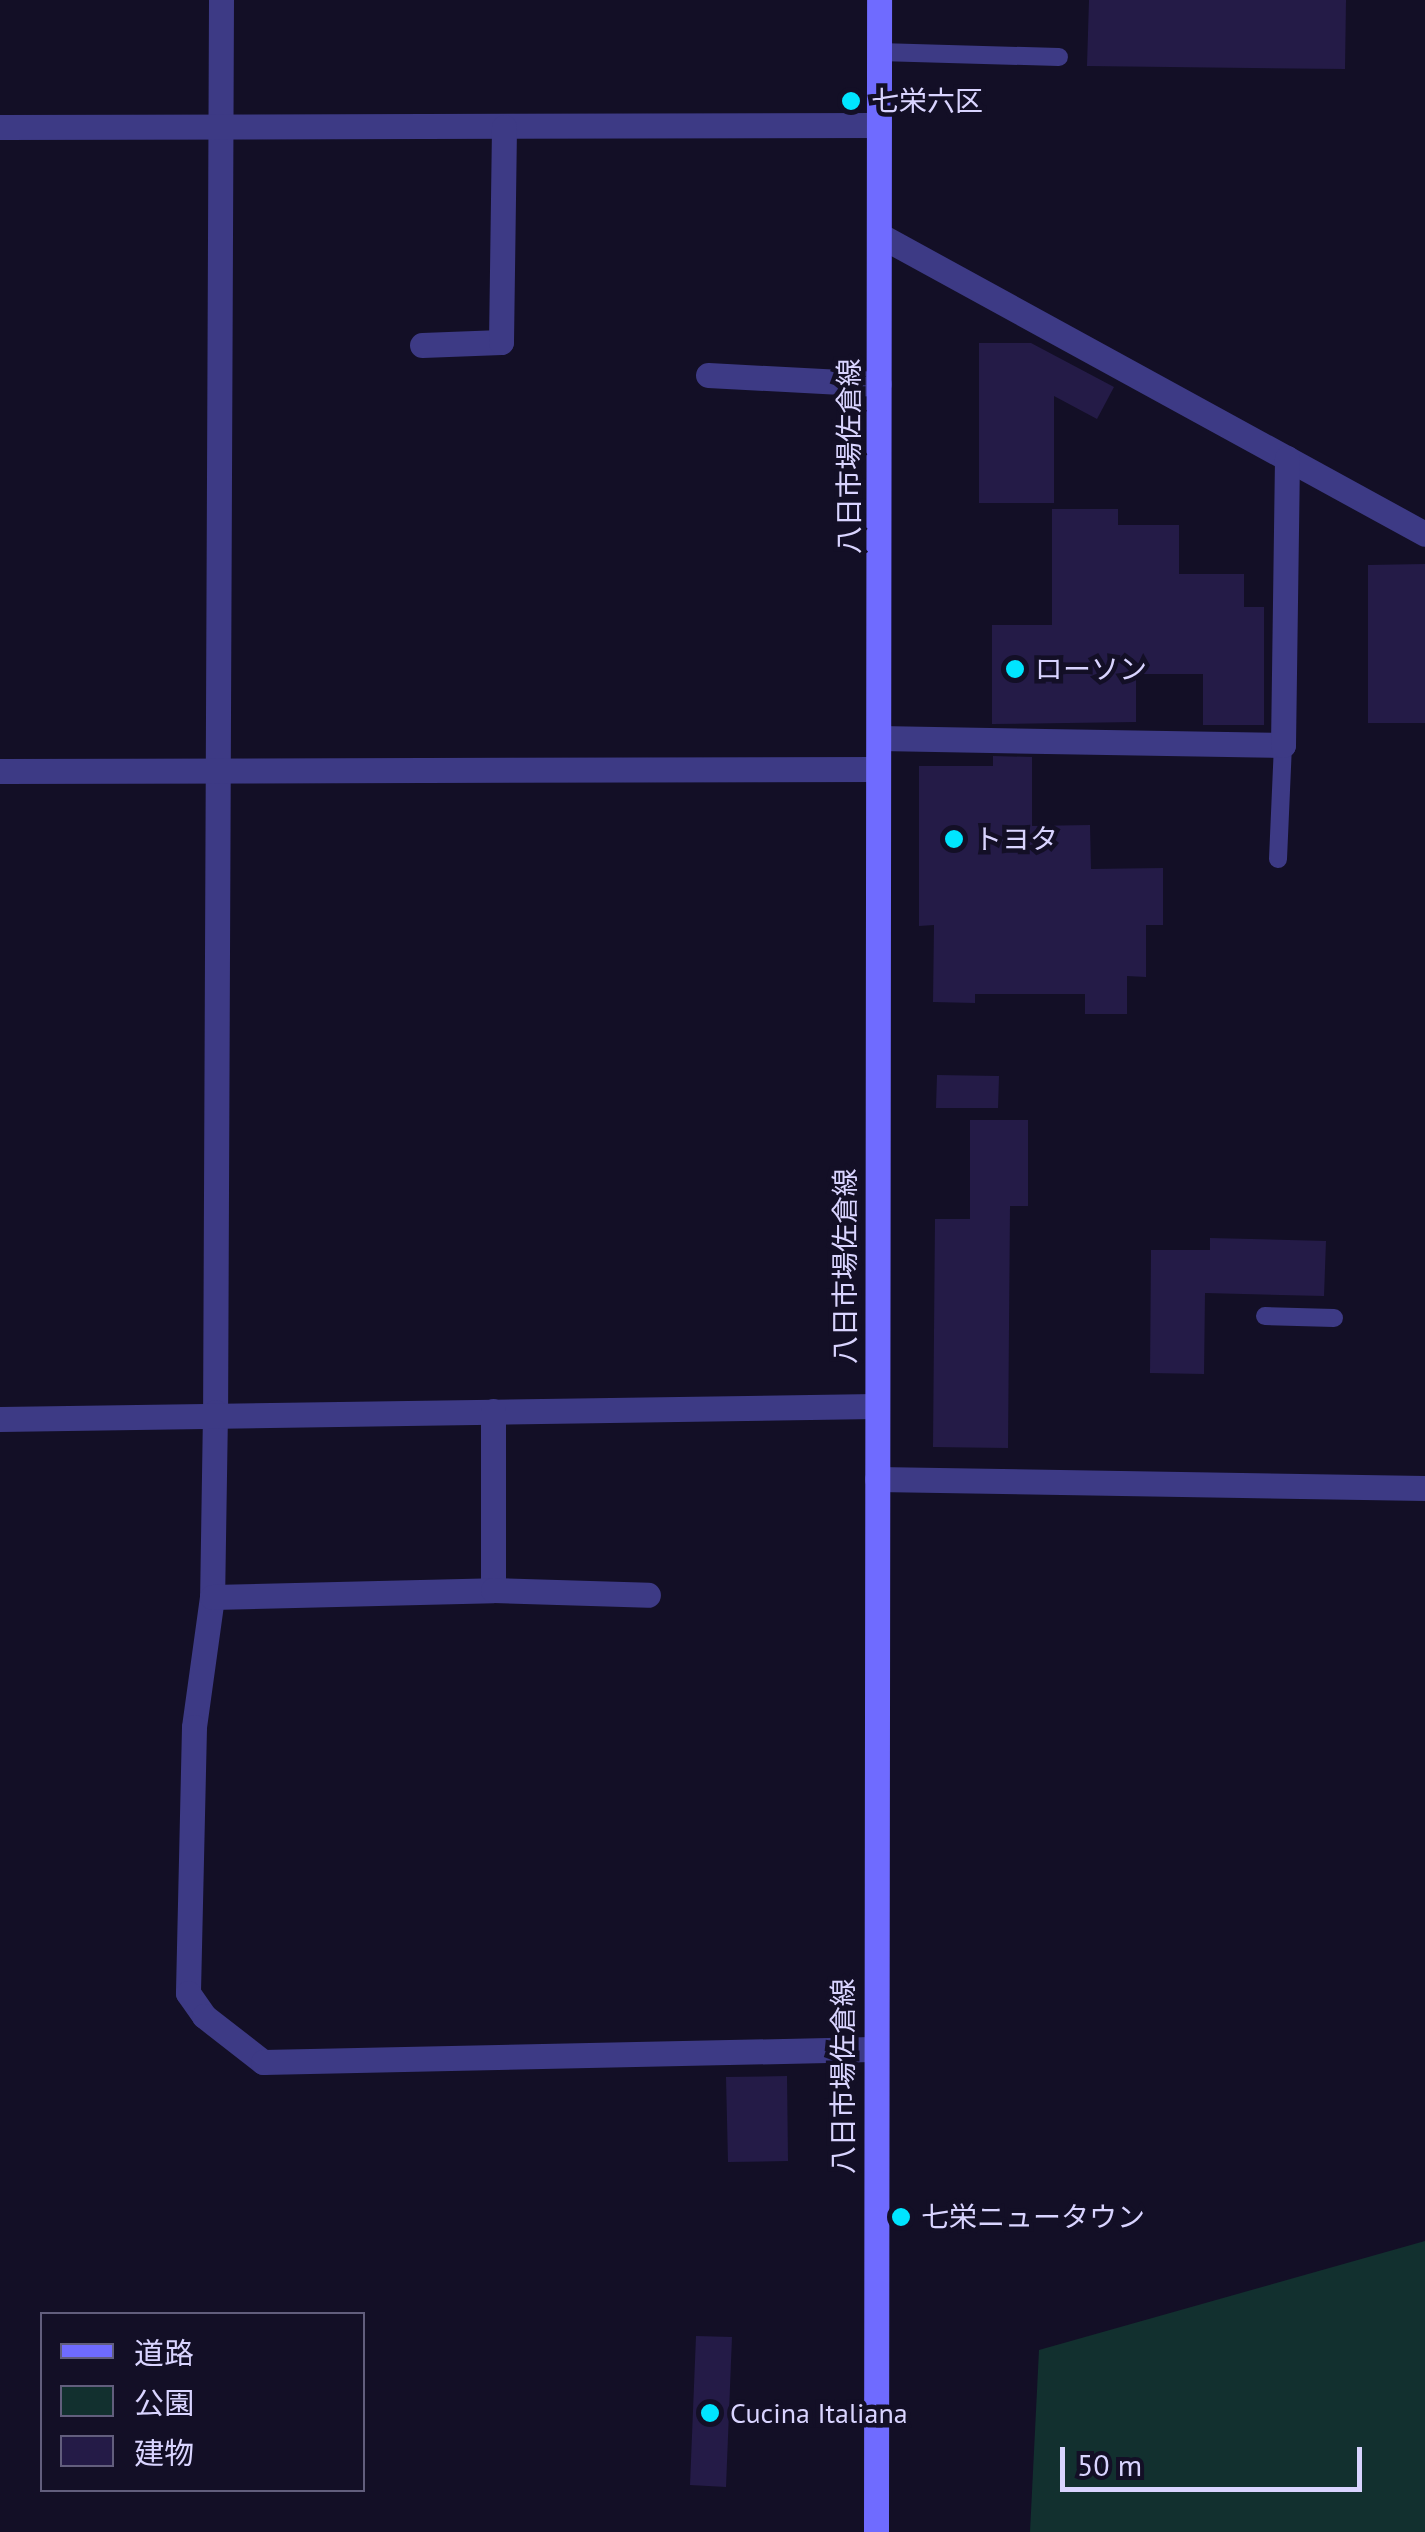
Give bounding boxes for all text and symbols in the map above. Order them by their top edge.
place label: 七栄六区 [871,84,983,118]
marker: 七栄六区 [840,90,862,112]
street label: 八日市場佐倉線 [832,358,866,554]
place label: ローソン [1035,652,1147,686]
marker: ローソン [1004,658,1026,680]
place label: トヨタ [974,822,1058,856]
marker: トヨタ [943,828,965,850]
street label: 八日市場佐倉線 [828,1168,862,1364]
street label: 八日市場佐倉線 [826,1978,860,2174]
place label: 七栄ニュータウン [921,2200,1145,2234]
marker: 七栄ニュータウン [890,2206,912,2228]
legend [40,2312,365,2492]
text: 道路 [134,2333,194,2372]
text: 公園 [134,2383,194,2422]
place label: Cucina Italiana [730,2396,908,2430]
marker: Cucina Italiana [699,2402,721,2424]
scale bar [1065,2427,1368,2489]
text: 建物 [134,2433,194,2472]
text: 50 m [1077,2445,1142,2484]

